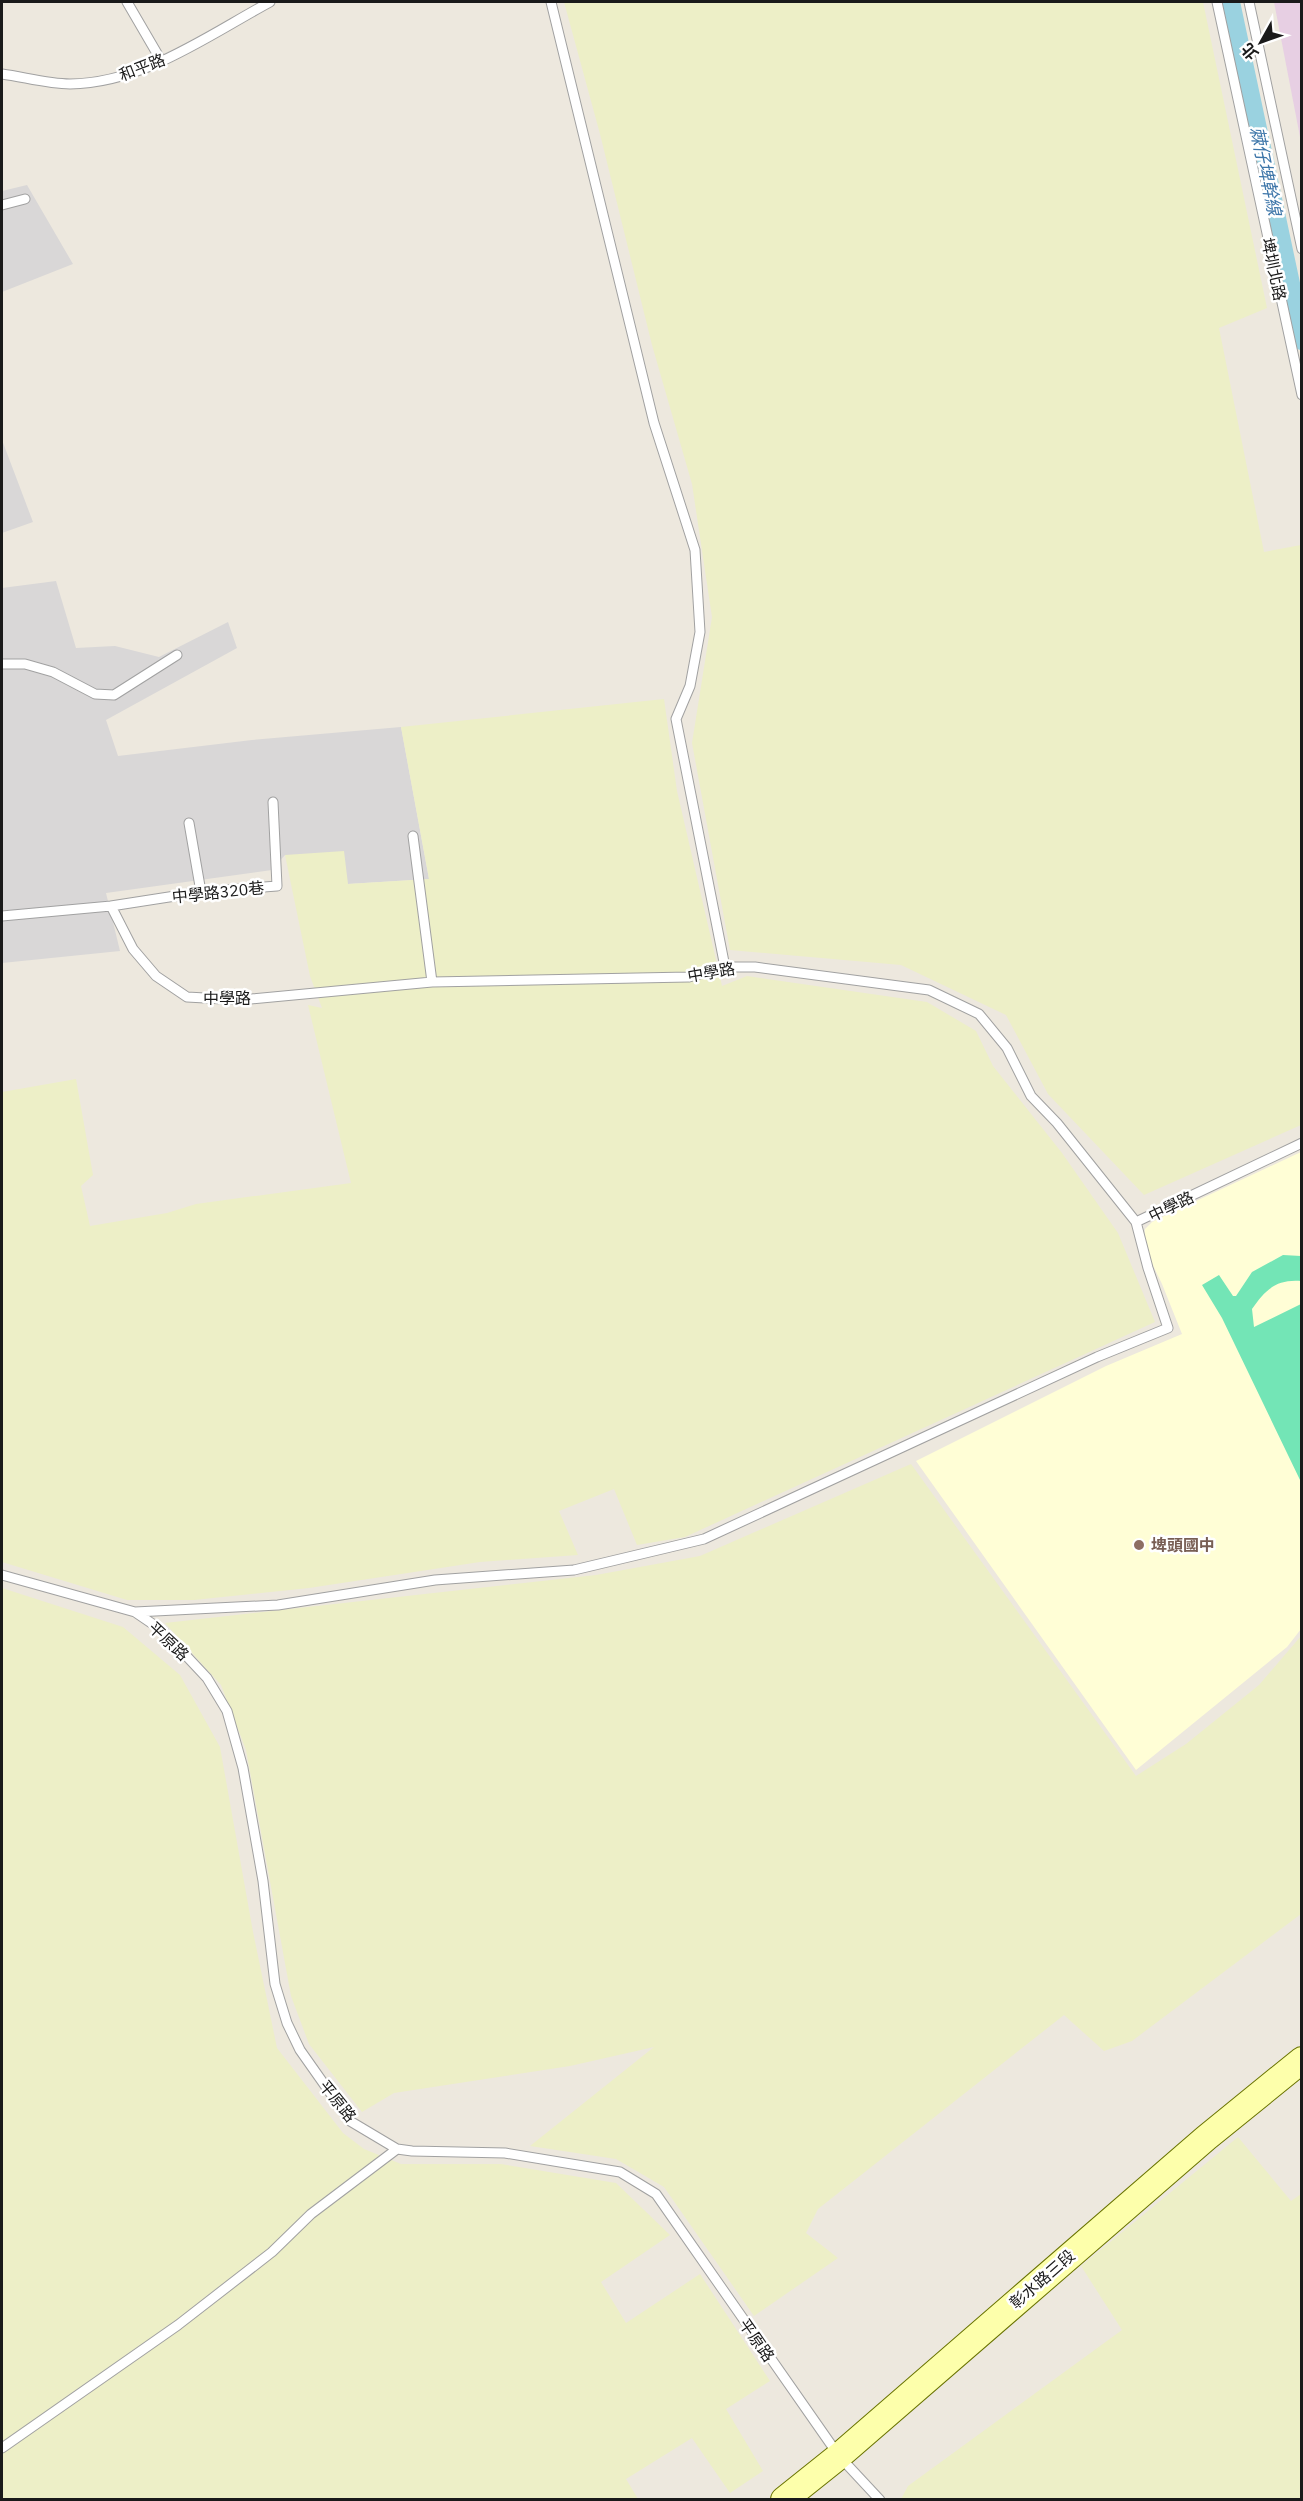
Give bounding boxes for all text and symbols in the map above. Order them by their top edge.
north arrow [1231,12,1291,72]
text: 北 [1237,39,1262,64]
street label: 和平路 [116,49,168,85]
water label: 棘仔埤幹線 [1245,125,1287,219]
street label: 埤圳北路 [1258,236,1290,302]
street label: 中學路320巷 [171,877,265,907]
street label: 中學路 [686,958,736,986]
street label: 中學路 [203,988,251,1008]
street label: 中學路 [1145,1186,1197,1226]
place label: 埤頭國中 [1151,1535,1215,1555]
marker: 埤頭國中 [1132,1538,1146,1552]
street label: 平原路 [145,1617,193,1665]
street label: 平原路 [315,2076,361,2126]
street label: 彰水路三段 [1005,2245,1079,2313]
street label: 平原路 [735,2315,779,2365]

